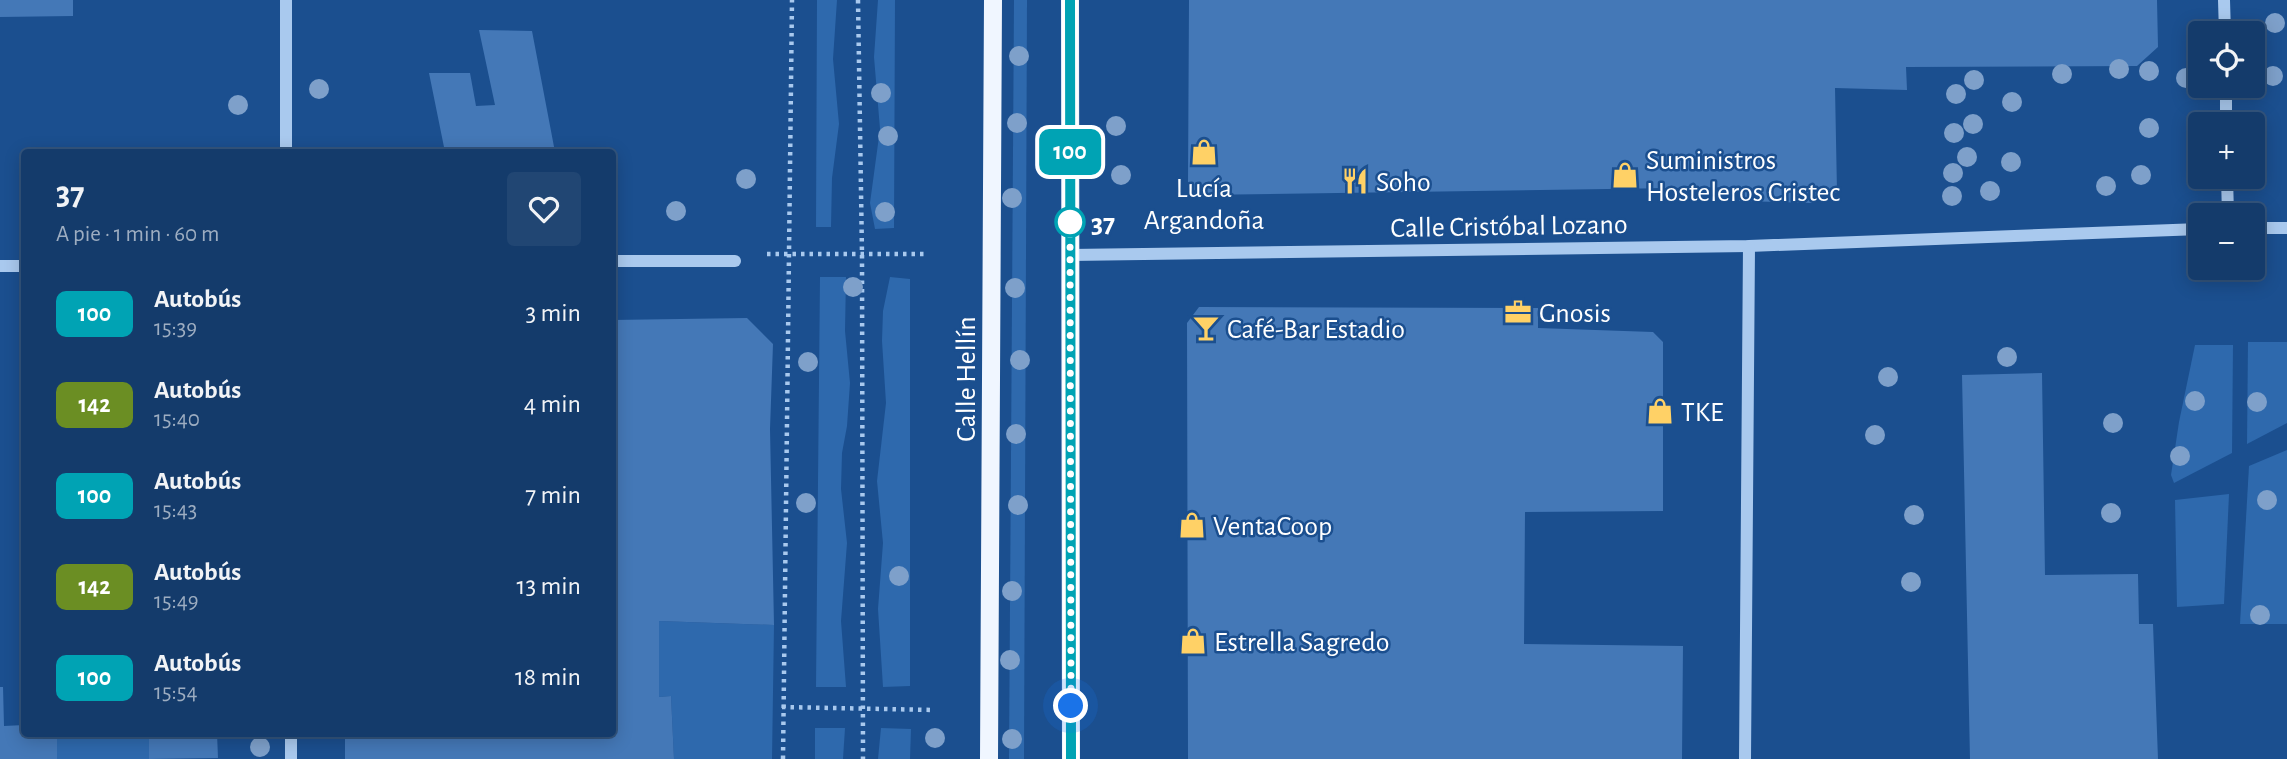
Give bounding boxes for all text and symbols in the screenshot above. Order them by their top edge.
map controls [2188,21,2265,280]
button: locate [2188,21,2265,98]
button: + [2188,112,2265,189]
line badge: 100 [1030,129,1110,175]
shop icon: Lucía Argandoña [1189,137,1219,167]
text: 100 [1053,140,1087,164]
place label: Suministros Hosteleros Cristec [1646,147,1840,207]
shop icon: Suministros Hosteleros Cristec [1610,160,1640,190]
restaurant icon: Soho [1340,166,1370,196]
place label: Soho [1376,169,1431,197]
button: heart [507,172,581,246]
place label: Lucía Argandoña [1144,175,1264,235]
text: 37 [56,178,84,211]
button: − [2188,203,2265,280]
marker: 37 [1055,207,1085,237]
place label: 37 [1091,210,1115,238]
street label: Calle Cristóbal Lozano [1390,211,1628,243]
text: A pie · 1 min · 60 m [56,223,219,246]
text: Autobús [154,286,241,312]
office icon: Gnosis [1503,297,1533,327]
text: 3 min [525,300,581,326]
place label: Gnosis [1539,300,1611,328]
text: 100 [78,302,111,326]
bar icon: Café-Bar Estadio [1191,313,1221,343]
street label: Calle Hellín [953,316,981,442]
place label: Café-Bar Estadio [1227,316,1405,344]
text: 15:39 [154,317,197,340]
text: Autobús [154,377,241,403]
text: 4 min [524,391,581,417]
text: 142 [78,393,111,417]
shop icon: TKE [1645,396,1675,426]
place label: TKE [1681,399,1724,427]
text: 15:40 [154,408,200,431]
text: Autobús [154,468,241,494]
text: 7 min [525,482,581,508]
text: 100 [78,484,111,508]
text: 15:43 [154,499,197,522]
shop icon: VentaCoop [1177,510,1207,540]
place label: VentaCoop [1213,513,1332,541]
text: Autobús [154,559,241,585]
text: 13 min [517,573,581,599]
text: 142 [78,575,111,599]
text: 15:49 [154,590,199,613]
shop icon: Estrella Sagredo [1178,626,1208,656]
place label: Estrella Sagredo [1214,629,1390,657]
text: Autobús [154,650,241,676]
text: 18 min [515,664,581,690]
text: 100 [78,666,111,690]
text: 15:54 [154,681,197,704]
your location [1053,688,1088,723]

